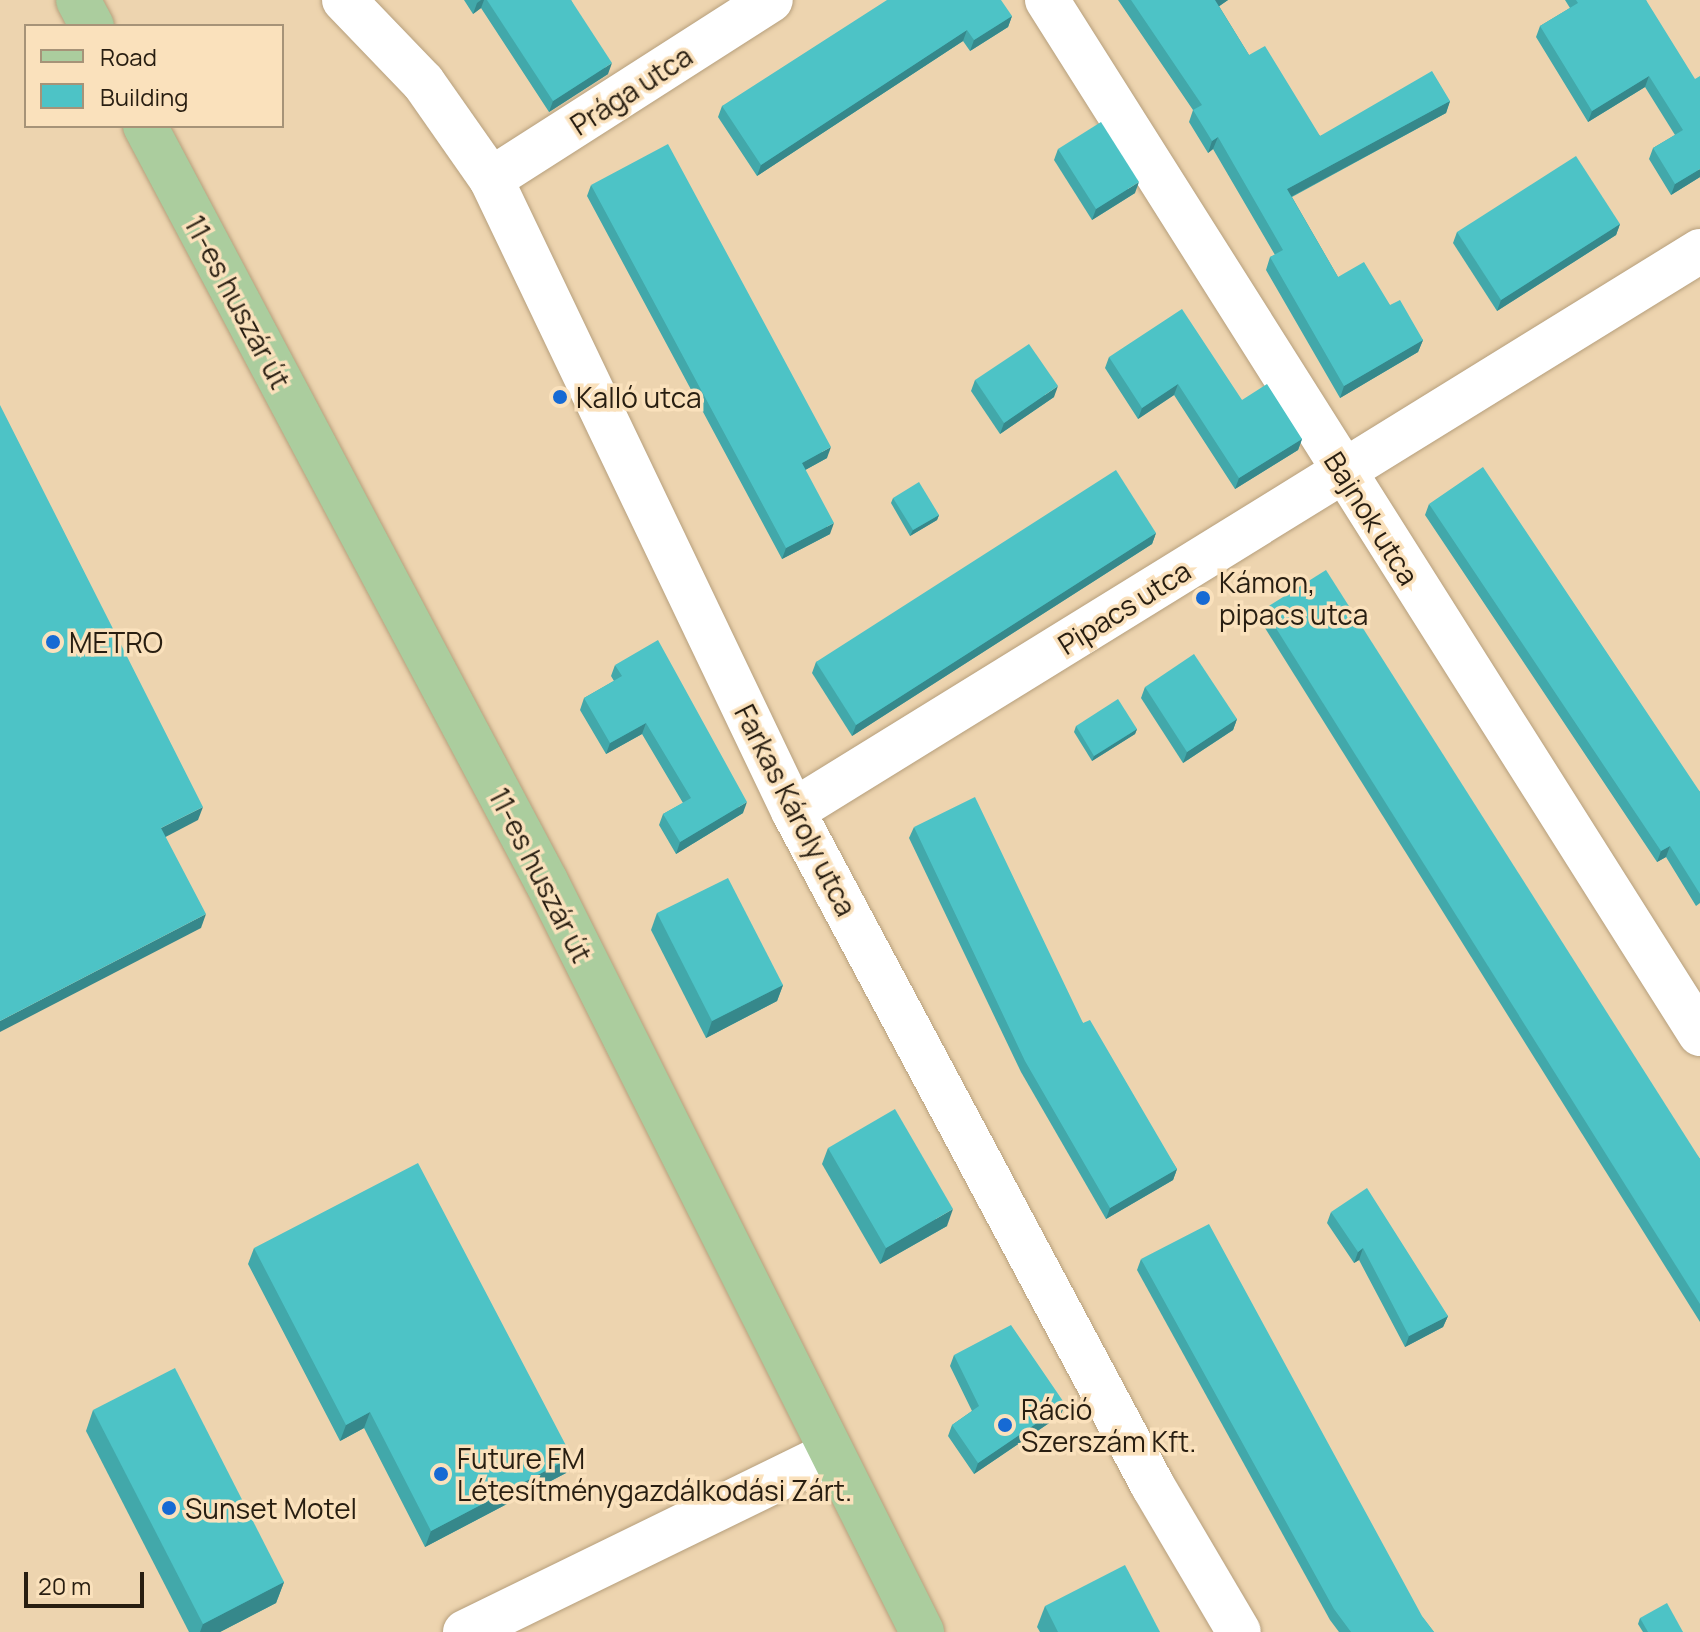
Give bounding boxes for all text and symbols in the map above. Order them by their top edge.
legend [24,24,284,128]
street label: Prága utca [564,38,698,142]
text: Road [100,40,157,73]
text: Building [100,80,188,113]
street label: 11-es huszár út [178,210,298,394]
place label: Kalló utca [576,380,702,414]
marker: Kalló utca [551,388,569,406]
street label: Bajnok utca [1318,445,1426,591]
street label: Pipacs utca [1052,553,1196,661]
place label: Kámon, pipacs utca [1219,565,1368,631]
marker: Kámon, pipacs utca [1194,589,1212,607]
place label: METRO [69,625,163,659]
marker: METRO [44,633,62,651]
street label: Farkas Károly utca [728,699,864,921]
street label: 11-es huszár út [483,782,599,968]
place label: Ráció Szerszám Kft. [1021,1392,1196,1458]
marker: Ráció Szerszám Kft. [996,1416,1014,1434]
place label: Future FM Létesítménygazdálkodási Zárt. [457,1441,852,1507]
marker: Future FM Létesítménygazdálkodási Zárt. [432,1465,450,1483]
place label: Sunset Motel [185,1491,357,1525]
marker: Sunset Motel [160,1499,178,1517]
scale bar [28,1556,148,1606]
text: 20 m [38,1569,91,1602]

